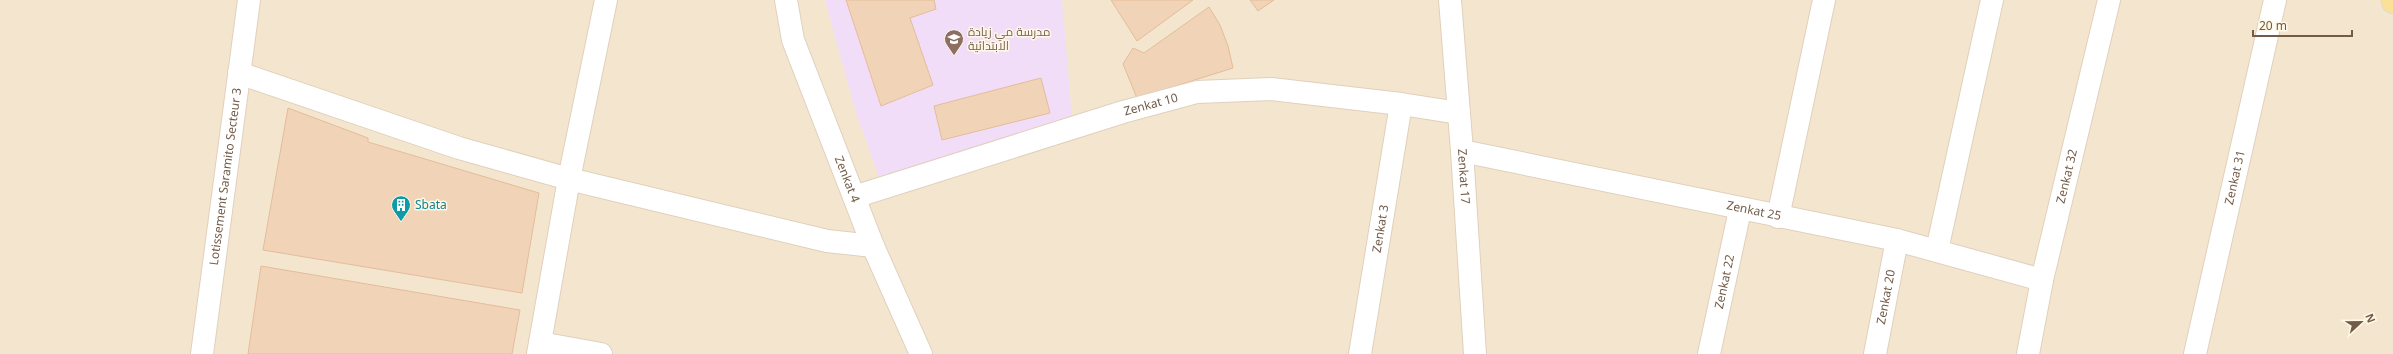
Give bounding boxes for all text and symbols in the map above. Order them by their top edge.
scale bar [2253,12,2352,38]
text: 20 m [2259,17,2287,34]
place label: مدرسة مي زيادة الابتدائية [968,23,1050,54]
school or university icon: مدرسة مي زيادة الابتدائية [943,28,965,56]
street label: Lotissement Saramito Secteur 3 [205,87,245,266]
street label: Zenkat 10 [1122,89,1180,119]
street label: Zenkat 32 [2052,147,2081,205]
street label: Zenkat 17 [1454,148,1474,205]
street label: Zenkat 31 [2220,148,2249,206]
street label: Zenkat 4 [831,153,864,205]
building icon: Sbata [390,194,412,222]
place label: Sbata [415,196,447,213]
street label: Zenkat 25 [1725,196,1783,224]
street label: Zenkat 3 [1368,203,1392,254]
street label: Zenkat 22 [1710,253,1738,310]
street label: Zenkat 20 [1872,268,1899,326]
north arrow [2341,302,2381,342]
text: N [2362,311,2379,325]

